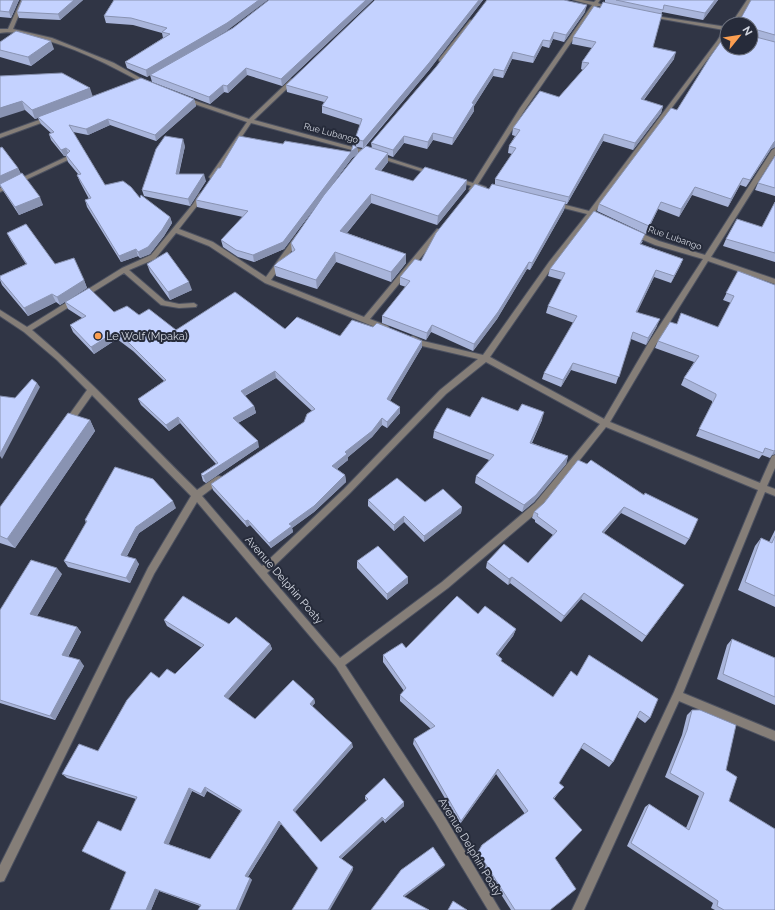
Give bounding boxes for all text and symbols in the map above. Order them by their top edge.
north arrow [719,16,759,56]
text: N [739,24,755,38]
street label: Rue Lubango [303,121,359,145]
street label: Rue Lubango [647,224,703,252]
place label: Le Wolf (Mpaka) [106,330,188,343]
marker: Le Wolf (Mpaka) [93,331,103,341]
street label: Avenue Delphin Poaty [242,533,326,627]
street label: Avenue Delphin Poaty [435,795,505,899]

